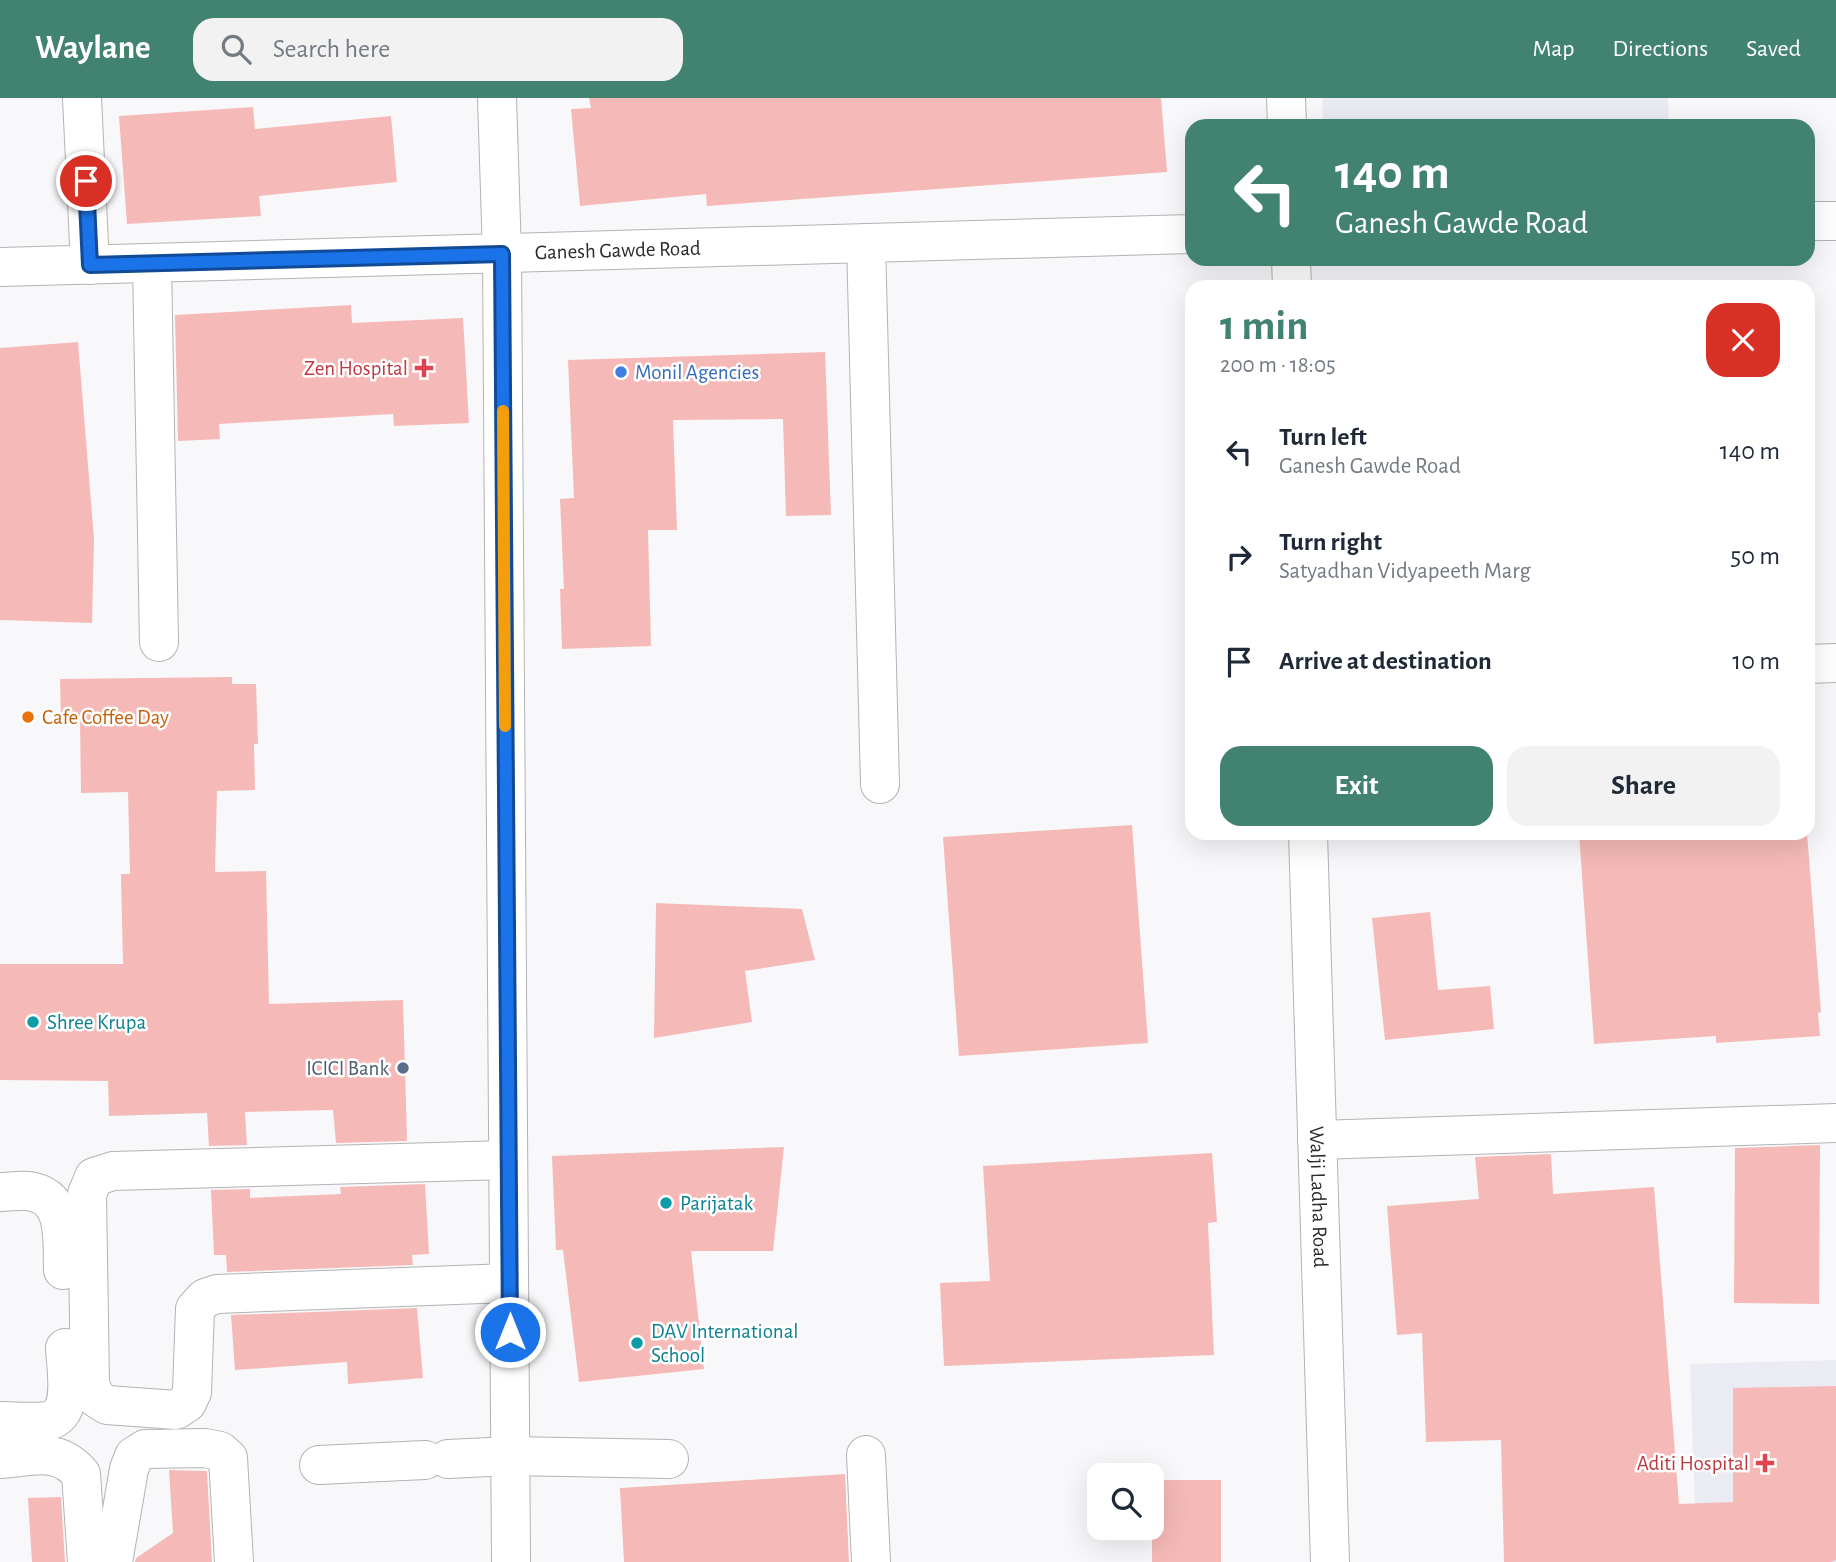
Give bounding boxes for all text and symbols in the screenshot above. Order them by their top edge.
search box [193,18,683,81]
icon: search [217,30,255,68]
text: Waylane [35,32,151,65]
text: Search here [273,36,390,62]
text: Map [1532,37,1574,61]
text: Directions [1612,37,1708,61]
text: Saved [1746,37,1801,61]
icon: left [1220,147,1311,238]
text: 140 m [1335,149,1450,198]
pin [56,151,116,211]
icon: arrive [67,162,105,200]
text: Ganesh Gawde Road [1335,207,1588,239]
street label: Ganesh Gawde Road [534,237,701,263]
button: close [1706,303,1780,377]
text: 1 min [1220,305,1309,347]
text: 200 m · 18:05 [1220,354,1336,377]
place label: Zen Hospital [304,358,408,379]
marker: Zen Hospital [414,358,434,378]
place label: Monil Agencies [635,362,759,383]
marker: Monil Agencies [613,364,629,380]
text: Turn left [1279,424,1367,450]
icon: left [1220,433,1258,471]
text: 140 m [1720,438,1780,464]
text: Ganesh Gawde Road [1279,455,1461,478]
text: Turn right [1279,529,1382,555]
icon: right [1220,538,1258,576]
text: 50 m [1730,543,1780,569]
text: Satyadhan Vidyapeeth Marg [1279,560,1531,583]
icon: arrive [1220,643,1258,681]
text: Arrive at destination [1279,648,1492,674]
text: 10 m [1732,648,1780,674]
place label: Cafe Coffee Day [42,707,169,728]
marker: Cafe Coffee Day [20,709,36,725]
button: Exit [1220,746,1493,826]
button: Share [1507,746,1780,826]
place label: Shree Krupa [47,1012,146,1033]
marker: Shree Krupa [25,1014,41,1030]
place label: ICICI Bank [306,1058,389,1079]
marker: ICICI Bank [395,1060,411,1076]
street label: Walji Ladha Road [1306,1126,1332,1268]
place label: Parijatak [680,1193,753,1214]
marker: Parijatak [658,1195,674,1211]
position arrow [473,1295,547,1369]
place label: DAV International School [651,1321,799,1366]
marker: DAV International School [629,1335,645,1351]
place label: Aditi Hospital [1637,1453,1749,1474]
marker: Aditi Hospital [1755,1453,1775,1473]
map controls [1087,1463,1164,1540]
button: search [1087,1463,1164,1540]

